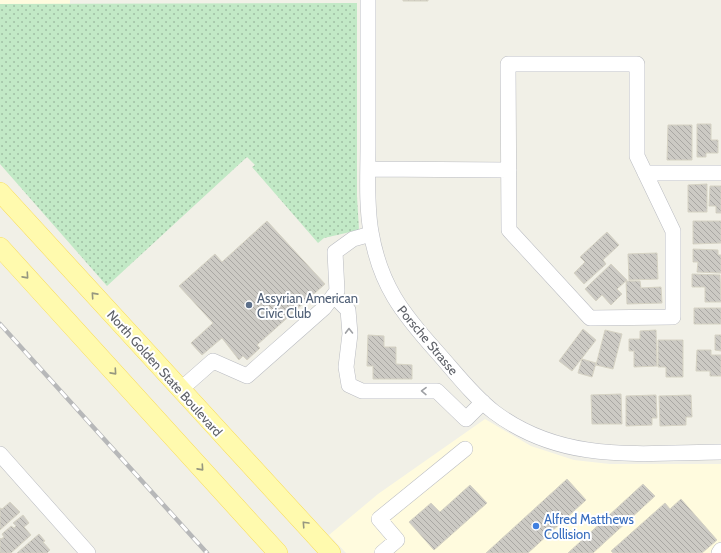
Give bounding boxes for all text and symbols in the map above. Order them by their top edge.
one-way arrow [22,271,29,279]
place label: Assyrian American Civic Club [257,290,358,321]
one-way arrow [91,292,98,300]
marker: Assyrian American Civic Club [244,300,254,310]
street label: Porsche Strasse [394,302,462,378]
street label: North Golden State Boulevard [104,307,226,439]
one-way arrow [345,328,353,334]
one-way arrow [109,367,116,375]
one-way arrow [421,387,427,395]
one-way arrow [197,464,204,471]
place label: Alfred Matthews Collision [544,511,635,542]
marker: Alfred Matthews Collision [531,521,541,531]
one-way arrow [303,522,310,529]

